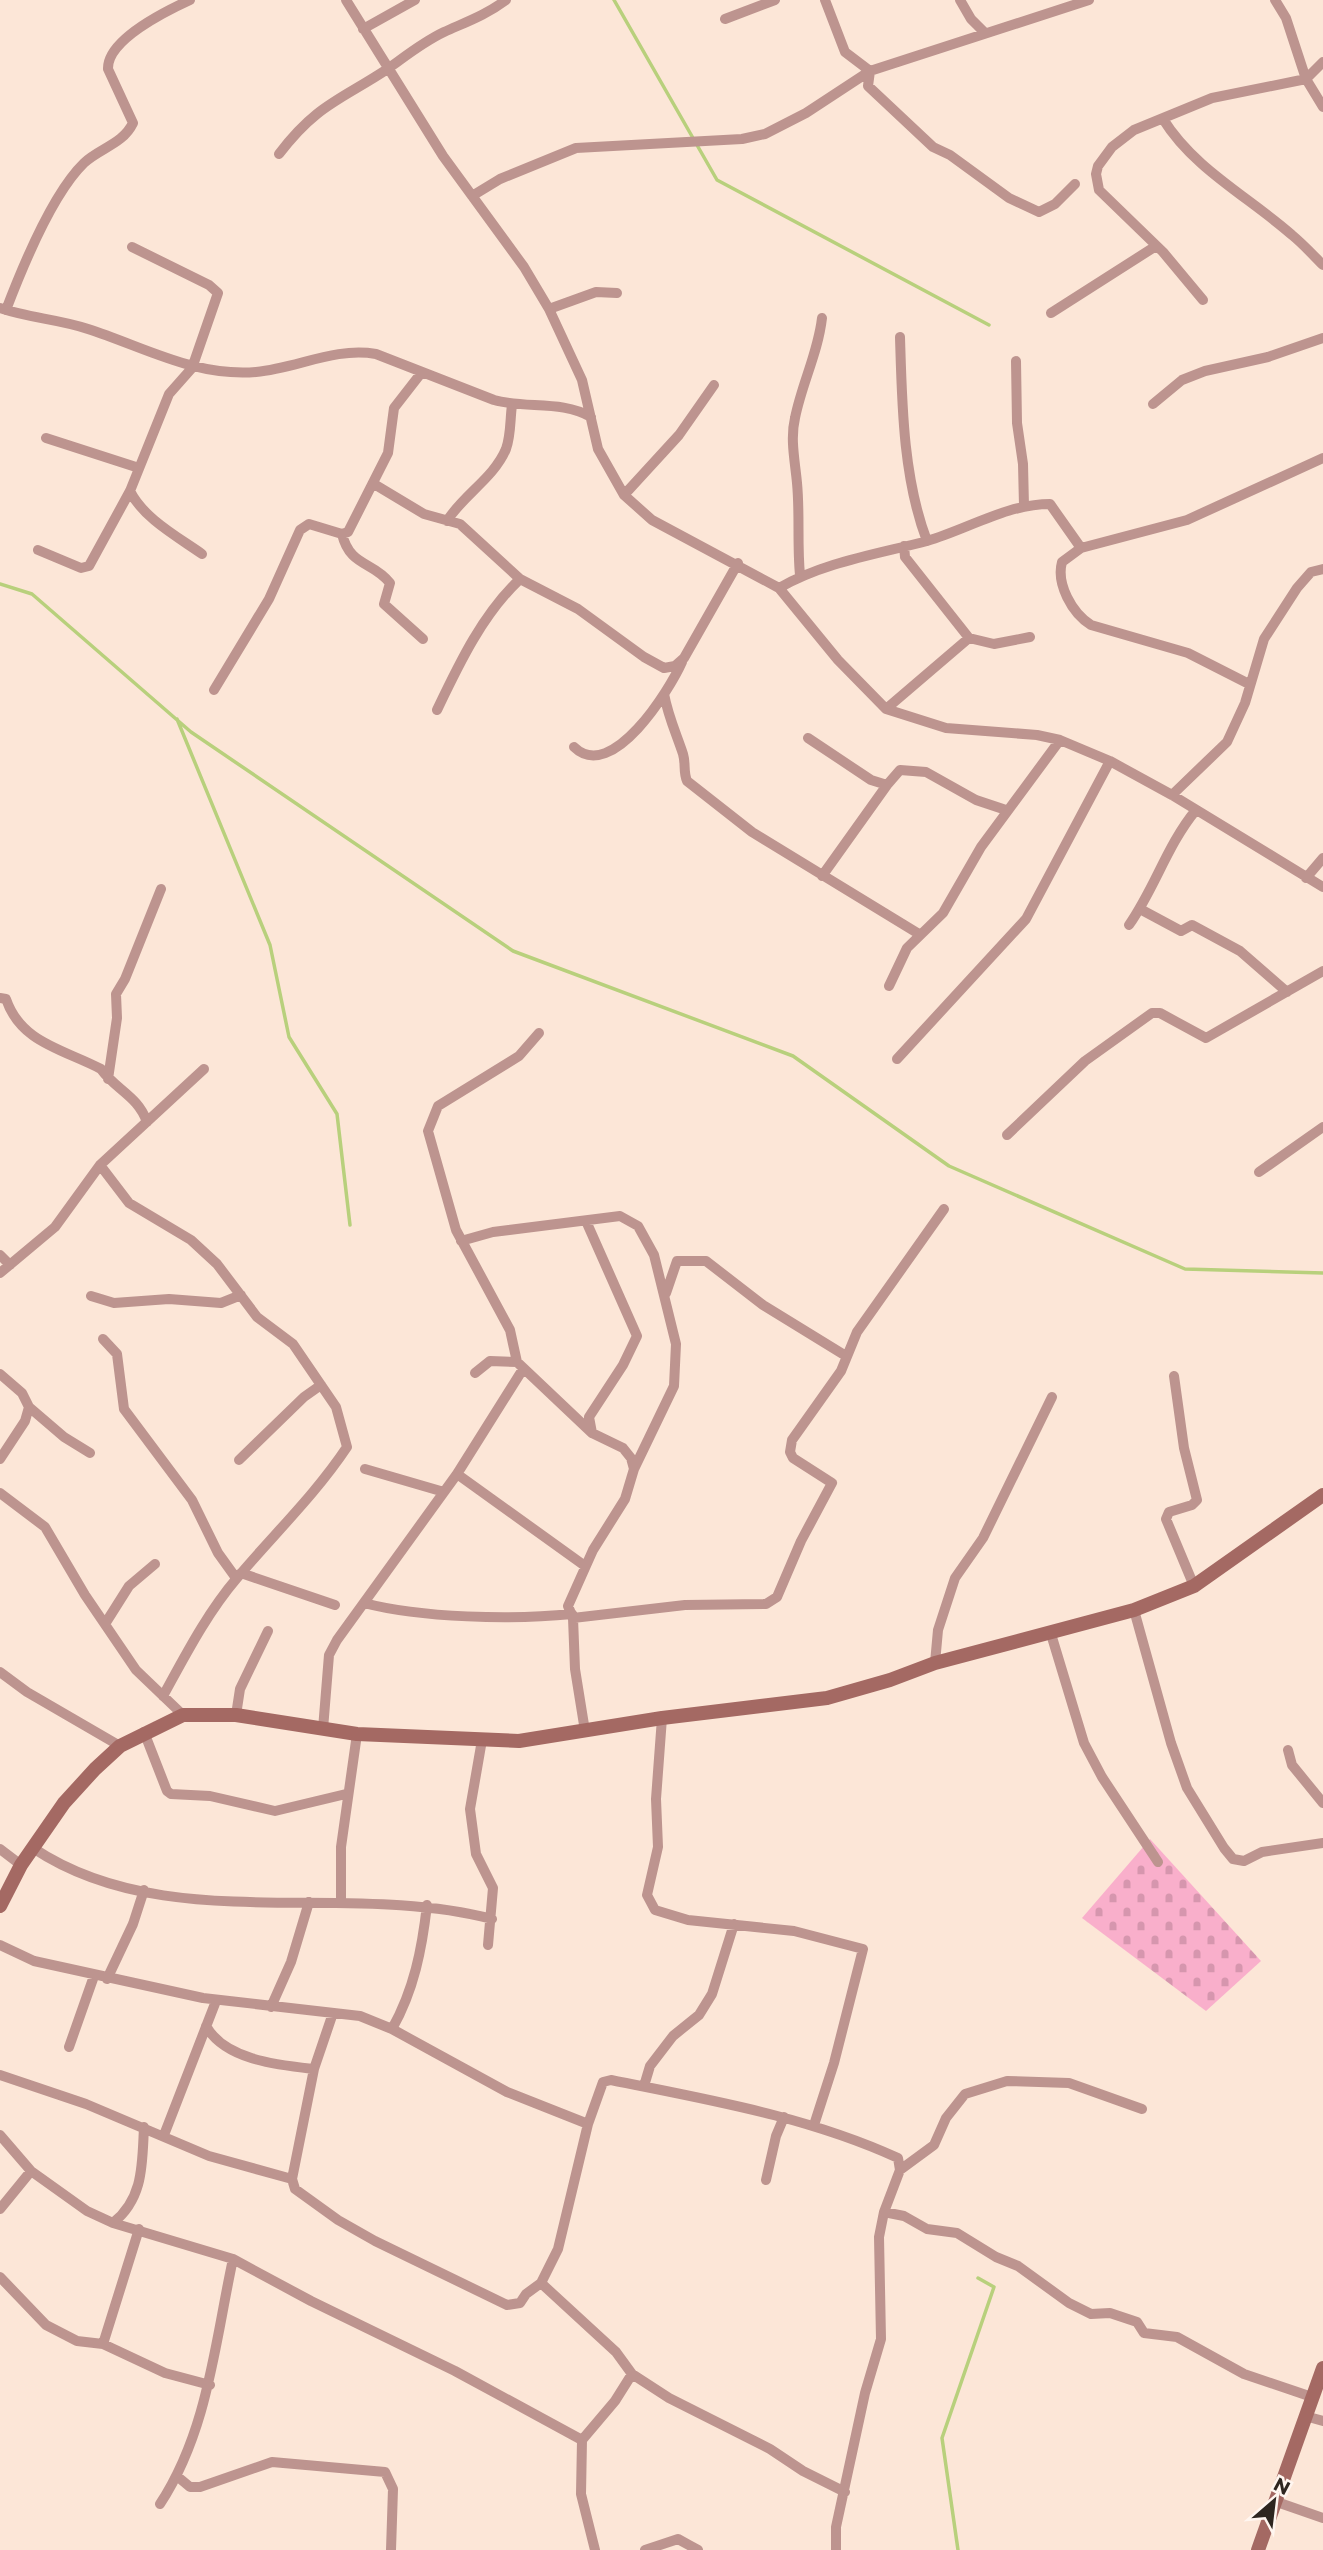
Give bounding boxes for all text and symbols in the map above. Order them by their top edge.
north arrow [1239,2466,1309,2536]
text: N [1270,2473,1294,2500]

